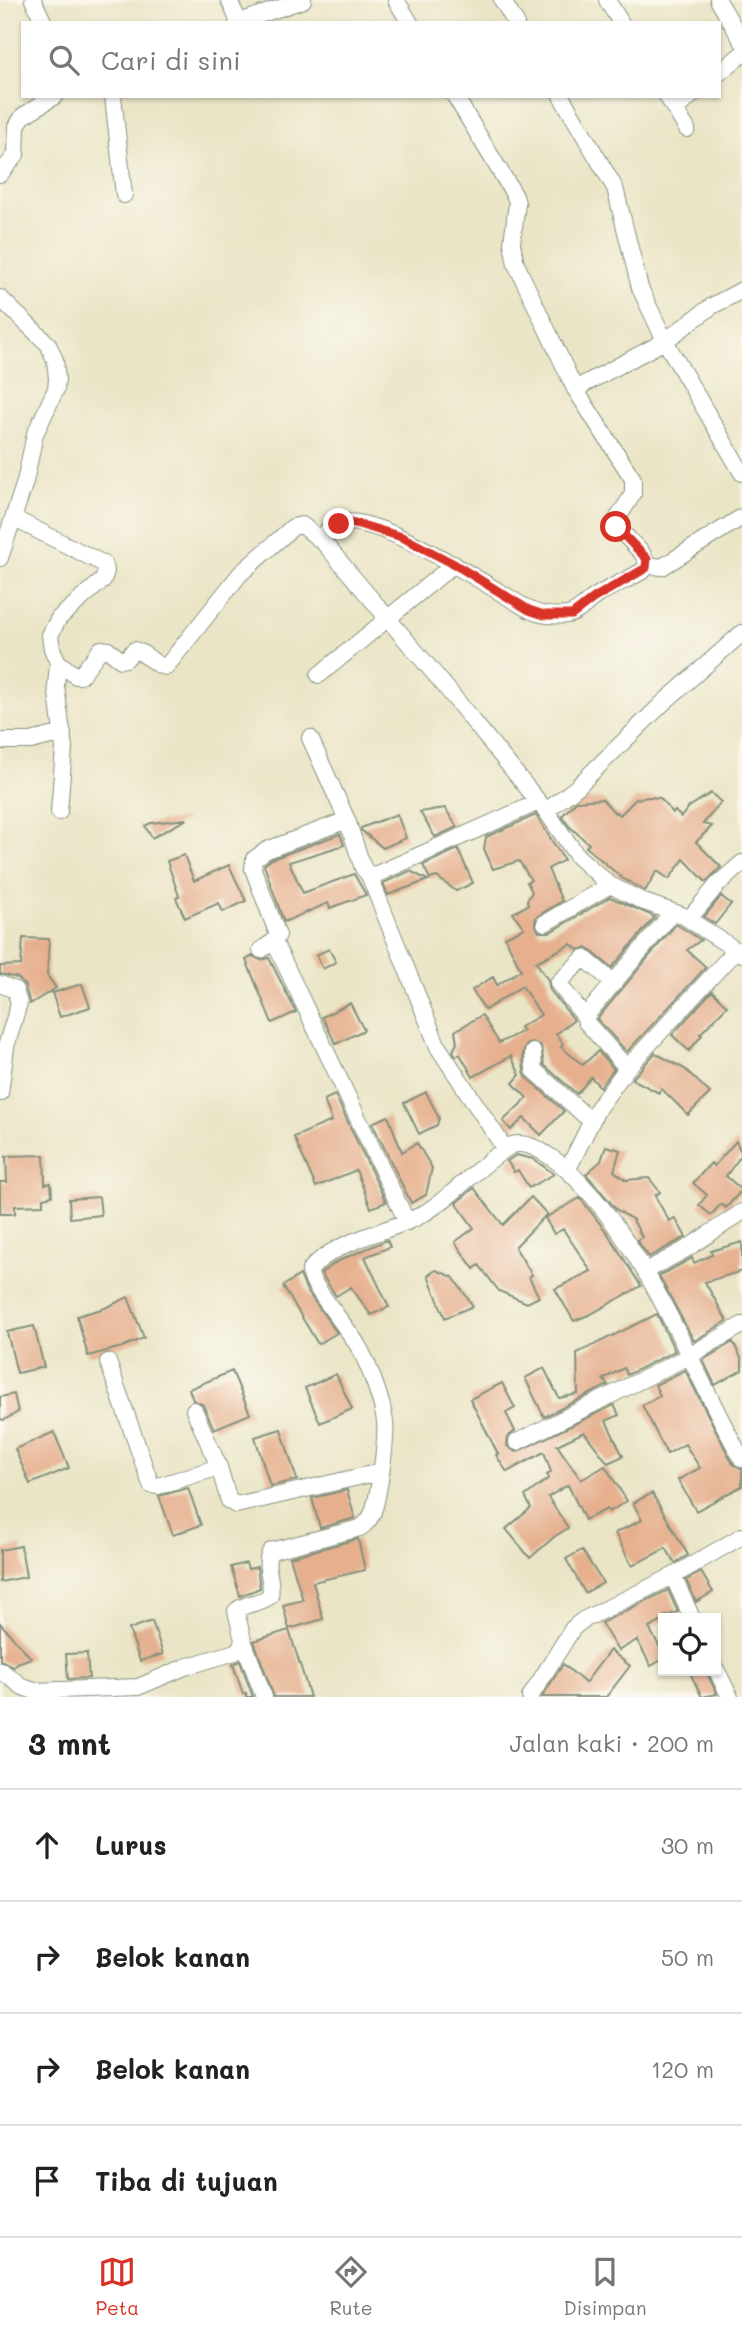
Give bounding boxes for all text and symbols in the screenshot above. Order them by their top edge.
search box [21,21,721,98]
icon: search [45,41,83,79]
text: Cari di sini [101,43,241,77]
route end [323,508,354,539]
route start [600,511,631,542]
map controls [658,1613,721,1676]
button: locate [658,1613,721,1676]
text: 3 mnt [28,1723,111,1763]
text: Jalan kaki · 200 m [509,1728,714,1758]
icon: ahead [28,1826,66,1864]
text: Lurus [95,1828,167,1862]
text: 30 m [661,1830,714,1860]
icon: right [28,1938,66,1976]
text: Belok kanan [95,1940,250,1974]
text: 50 m [661,1942,714,1972]
icon: right [28,2050,66,2088]
text: Belok kanan [95,2052,250,2086]
text: 120 m [651,2054,714,2084]
icon: arrive [28,2162,66,2200]
text: Tiba di tujuan [95,2164,278,2198]
tab: Peta [95,2253,139,2320]
tab: Rute [330,2253,373,2320]
tab: Disimpan [563,2253,647,2320]

